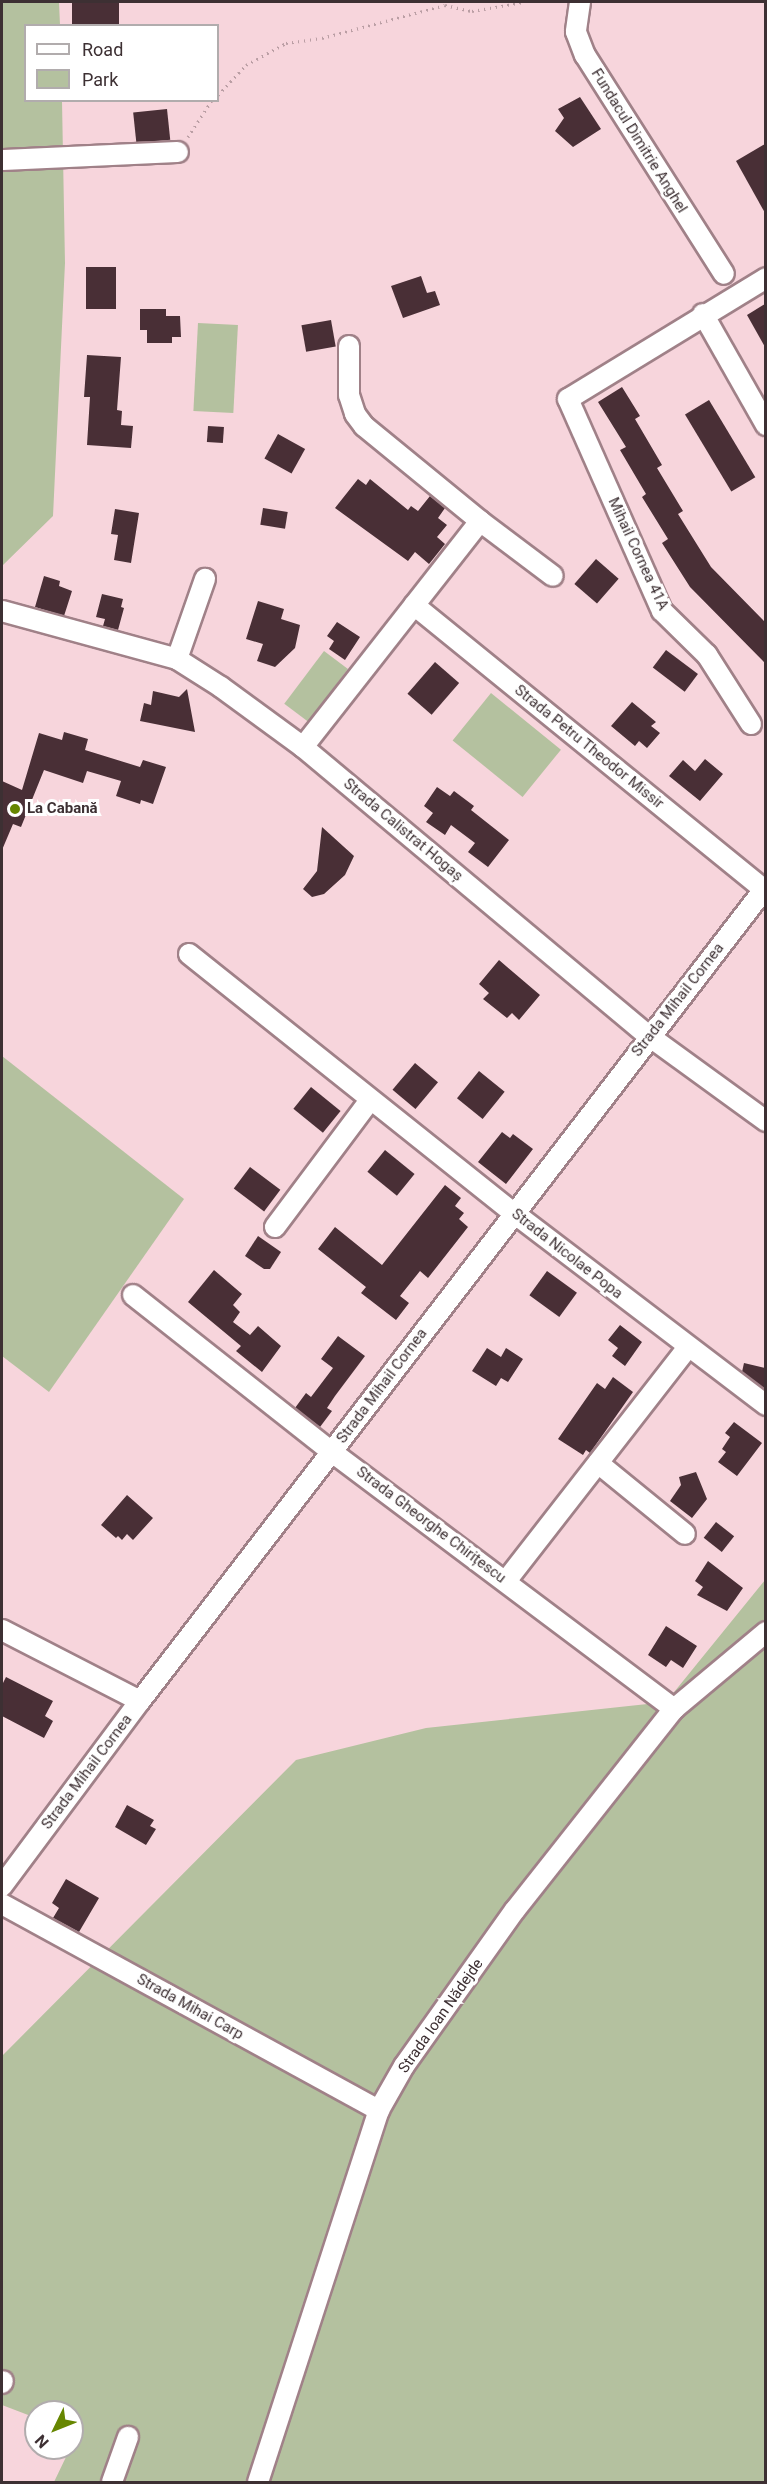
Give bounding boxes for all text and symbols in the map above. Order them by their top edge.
legend [24,24,219,102]
text: Road [82,39,123,60]
street label: Fundacul Dimitrie Anghel [587,66,691,216]
text: Park [82,69,118,90]
street label: Mihail Cornea 41A [604,495,672,613]
street label: Strada Petru Theodor Missir [511,681,667,813]
street label: Strada Calistrat Hogaș [340,775,466,885]
place label: La Cabană [27,800,98,818]
marker: La Cabană [8,802,22,816]
street label: Strada Mihail Cornea [628,940,728,1060]
street label: Strada Nicolae Popa [508,1205,626,1303]
street label: Strada Mihail Cornea [333,1325,431,1447]
street label: Strada Gheorghe Chirițescu [353,1463,509,1587]
street label: Strada Mihail Cornea [38,1711,136,1833]
street label: Strada Ioan Nădejde [395,1955,487,2077]
street label: Strada Mihai Carp [134,1970,246,2044]
north arrow [24,2400,84,2460]
text: N [31,2431,53,2452]

